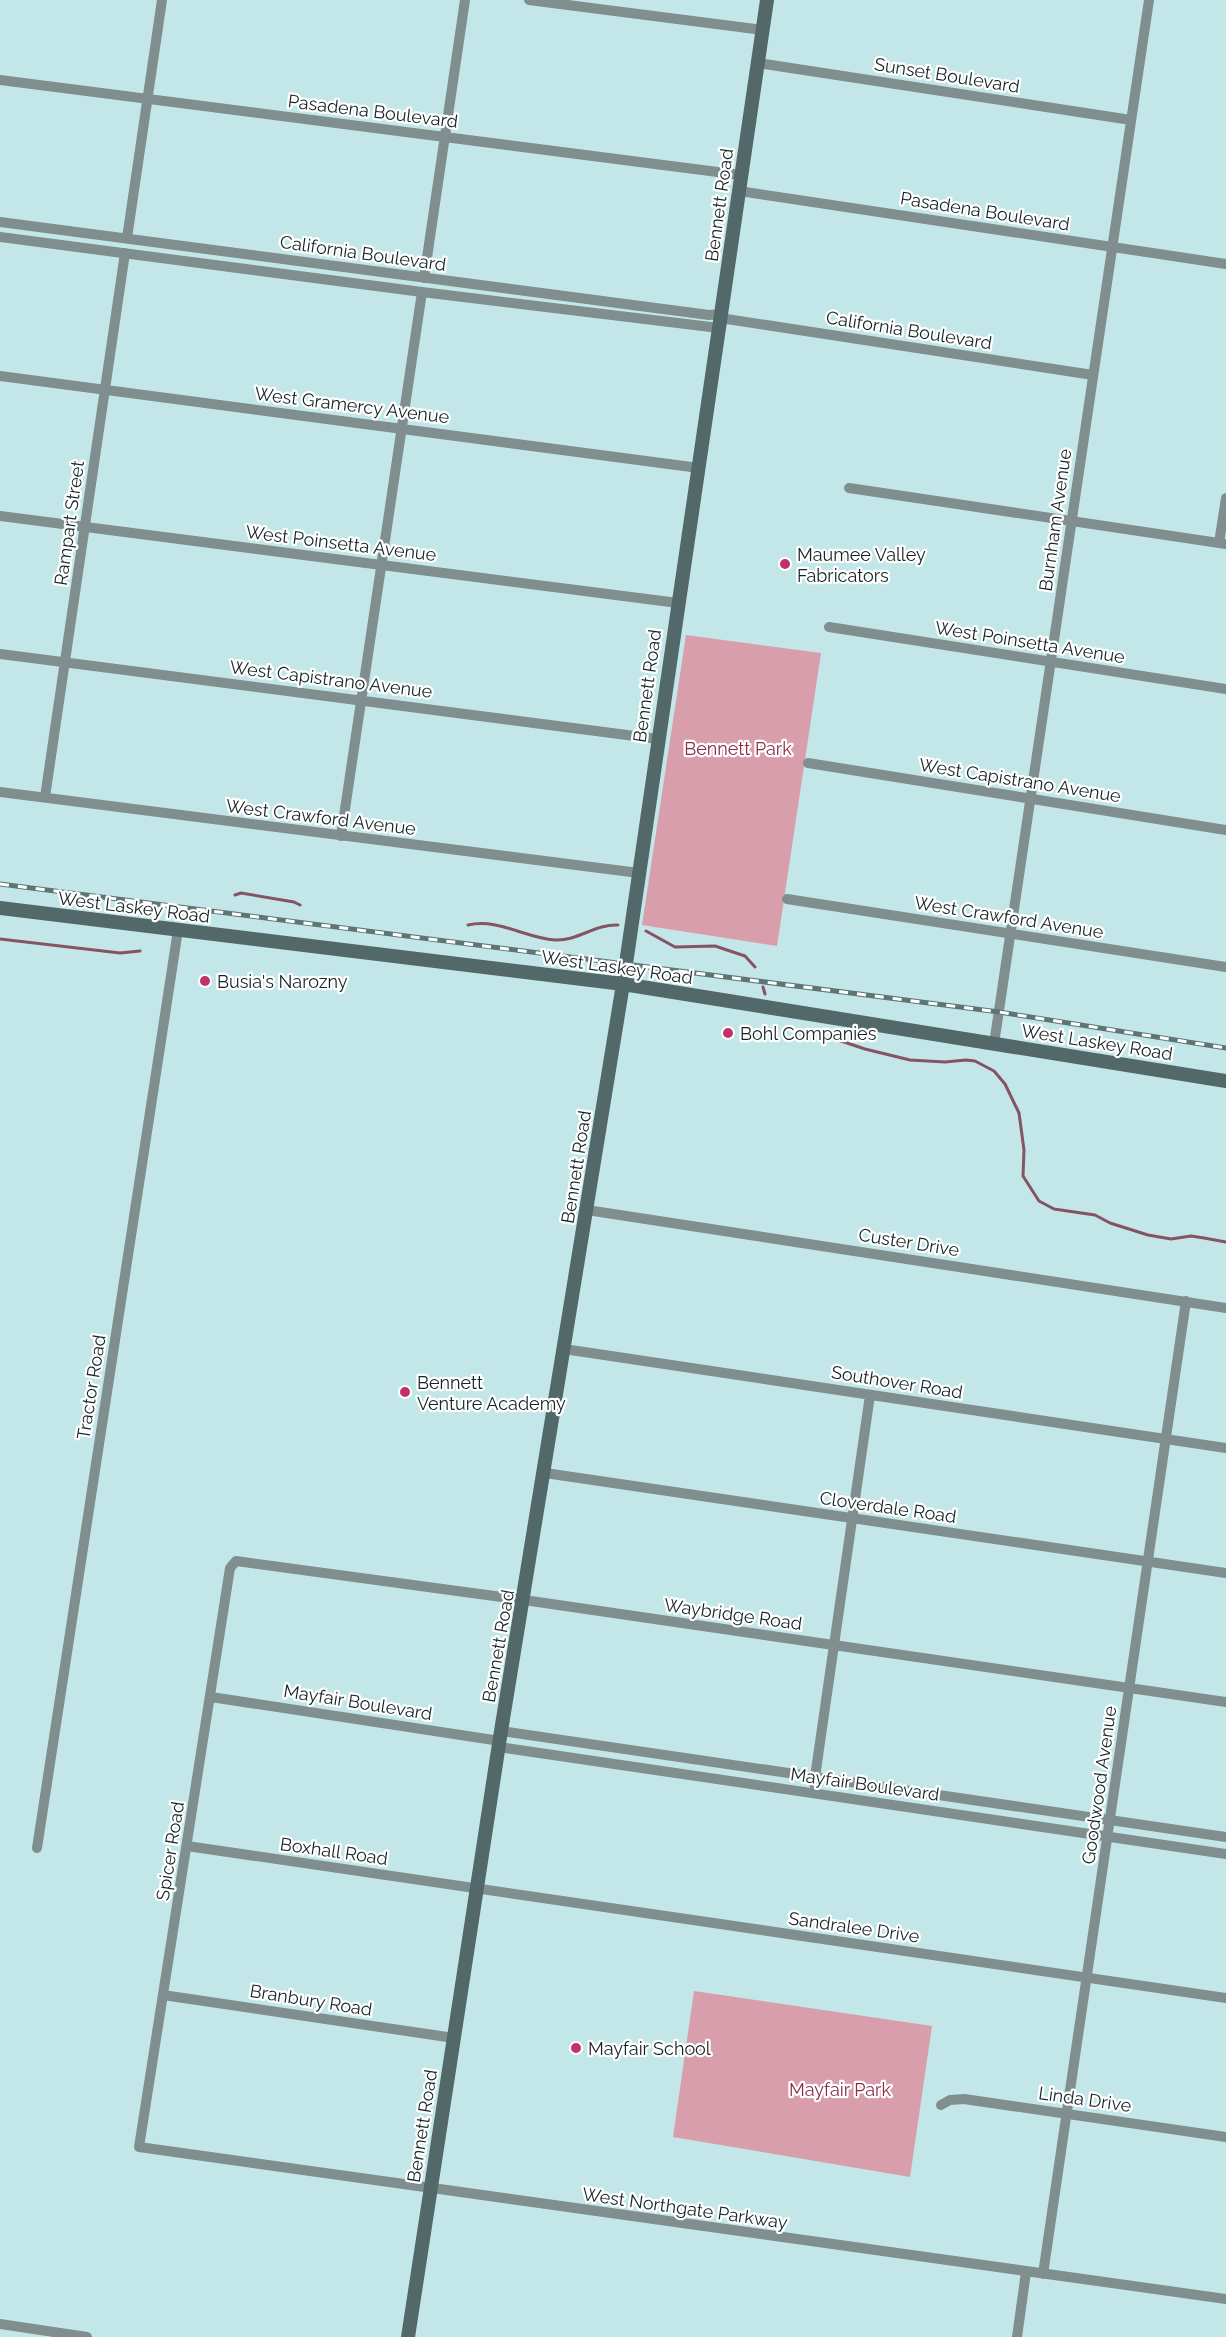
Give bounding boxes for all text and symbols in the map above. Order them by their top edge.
street label: Sunset Boulevard [873,53,1021,97]
street label: Pasadena Boulevard [287,90,459,132]
street label: Bennett Road [701,147,737,263]
street label: Pasadena Boulevard [899,187,1071,235]
street label: California Boulevard [279,231,447,275]
street label: California Boulevard [825,307,993,353]
street label: West Gramercy Avenue [254,383,451,427]
street label: Burnham Avenue [1035,447,1075,593]
street label: Rampart Street [50,459,88,587]
street label: West Poinsetta Avenue [244,521,438,565]
place label: Maumee Valley Fabricators [797,544,926,586]
marker: Maumee Valley Fabricators [778,557,792,571]
street label: West Poinsetta Avenue [934,617,1127,667]
street label: Bennett Road [629,628,665,744]
street label: West Capistrano Avenue [229,656,434,702]
park label: Bennett Park [684,738,792,759]
street label: West Capistrano Avenue [918,754,1123,806]
street label: West Crawford Avenue [225,795,418,839]
street label: West Laskey Road [57,887,211,927]
street label: West Crawford Avenue [913,892,1105,942]
street label: West Laskey Road [540,946,694,988]
place label: Busia's Narozny [217,971,348,992]
marker: Busia's Narozny [198,974,212,988]
street label: West Laskey Road [1020,1020,1174,1064]
place label: Bohl Companies [740,1023,877,1044]
marker: Bohl Companies [721,1026,735,1040]
street label: Bennett Road [557,1109,595,1225]
street label: Custer Drive [857,1224,961,1260]
street label: Tractor Road [72,1333,110,1441]
street label: Southover Road [830,1361,964,1403]
place label: Bennett Venture Academy [417,1372,566,1414]
marker: Bennett Venture Academy [398,1385,412,1399]
street label: Cloverdale Road [818,1487,958,1527]
street label: Bennett Road [478,1588,518,1704]
street label: Waybridge Road [663,1594,803,1634]
street label: Mayfair Boulevard [282,1680,434,1724]
street label: Goodwood Avenue [1077,1704,1121,1865]
street label: Mayfair Boulevard [789,1763,941,1805]
street label: Spicer Road [152,1800,188,1902]
street label: Boxhall Road [279,1833,389,1869]
street label: Sandralee Drive [787,1907,921,1947]
street label: Branbury Road [248,1980,374,2020]
place label: Mayfair School [588,2038,711,2059]
marker: Mayfair School [569,2041,583,2055]
street label: Bennett Road [403,2068,441,2184]
park label: Mayfair Park [789,2079,891,2100]
street label: Linda Drive [1037,2082,1133,2116]
street label: West Northgate Parkway [581,2183,789,2233]

